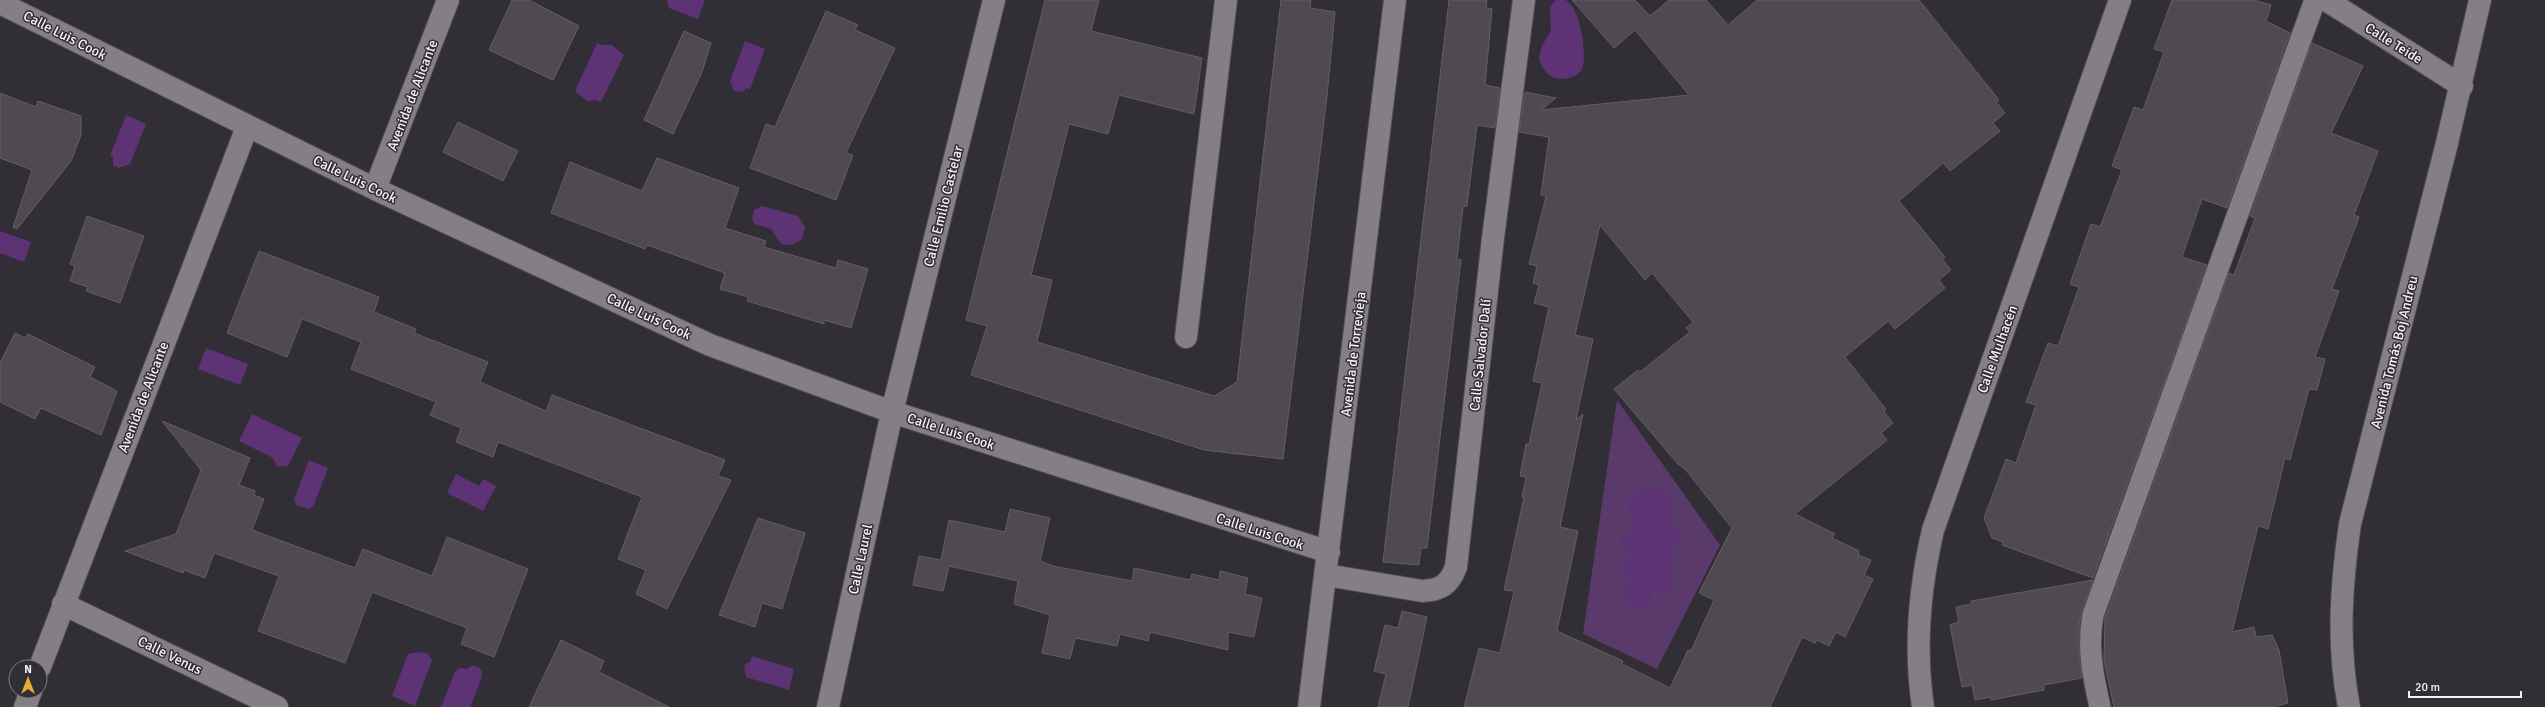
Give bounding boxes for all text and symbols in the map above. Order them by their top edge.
street label: Calle Luis Cook [20,7,109,64]
street label: Calle Teide [2362,19,2426,68]
street label: Avenida de Alicante [383,37,441,153]
street label: Calle Emilio Castelar [920,143,967,268]
street label: Calle Luis Cook [310,152,399,207]
street label: Avenida Tomás Boj Andreu [2367,274,2422,430]
street label: Calle Luis Cook [604,290,694,343]
street label: Avenida de Torrevieja [1337,291,1370,418]
street label: Calle Salvador Dalí [1466,298,1495,412]
street label: Calle Mulhacén [1974,303,2021,395]
street label: Avenida de Alicante [114,339,172,455]
street label: Calle Luis Cook [905,409,997,454]
street label: Calle Luis Cook [1214,509,1306,554]
street label: Calle Laurel [845,522,876,596]
street label: Calle Venus [135,633,205,678]
north arrow [8,659,48,699]
text: N [24,663,32,676]
scale bar [2409,673,2521,699]
text: 20 m [2415,680,2440,695]

